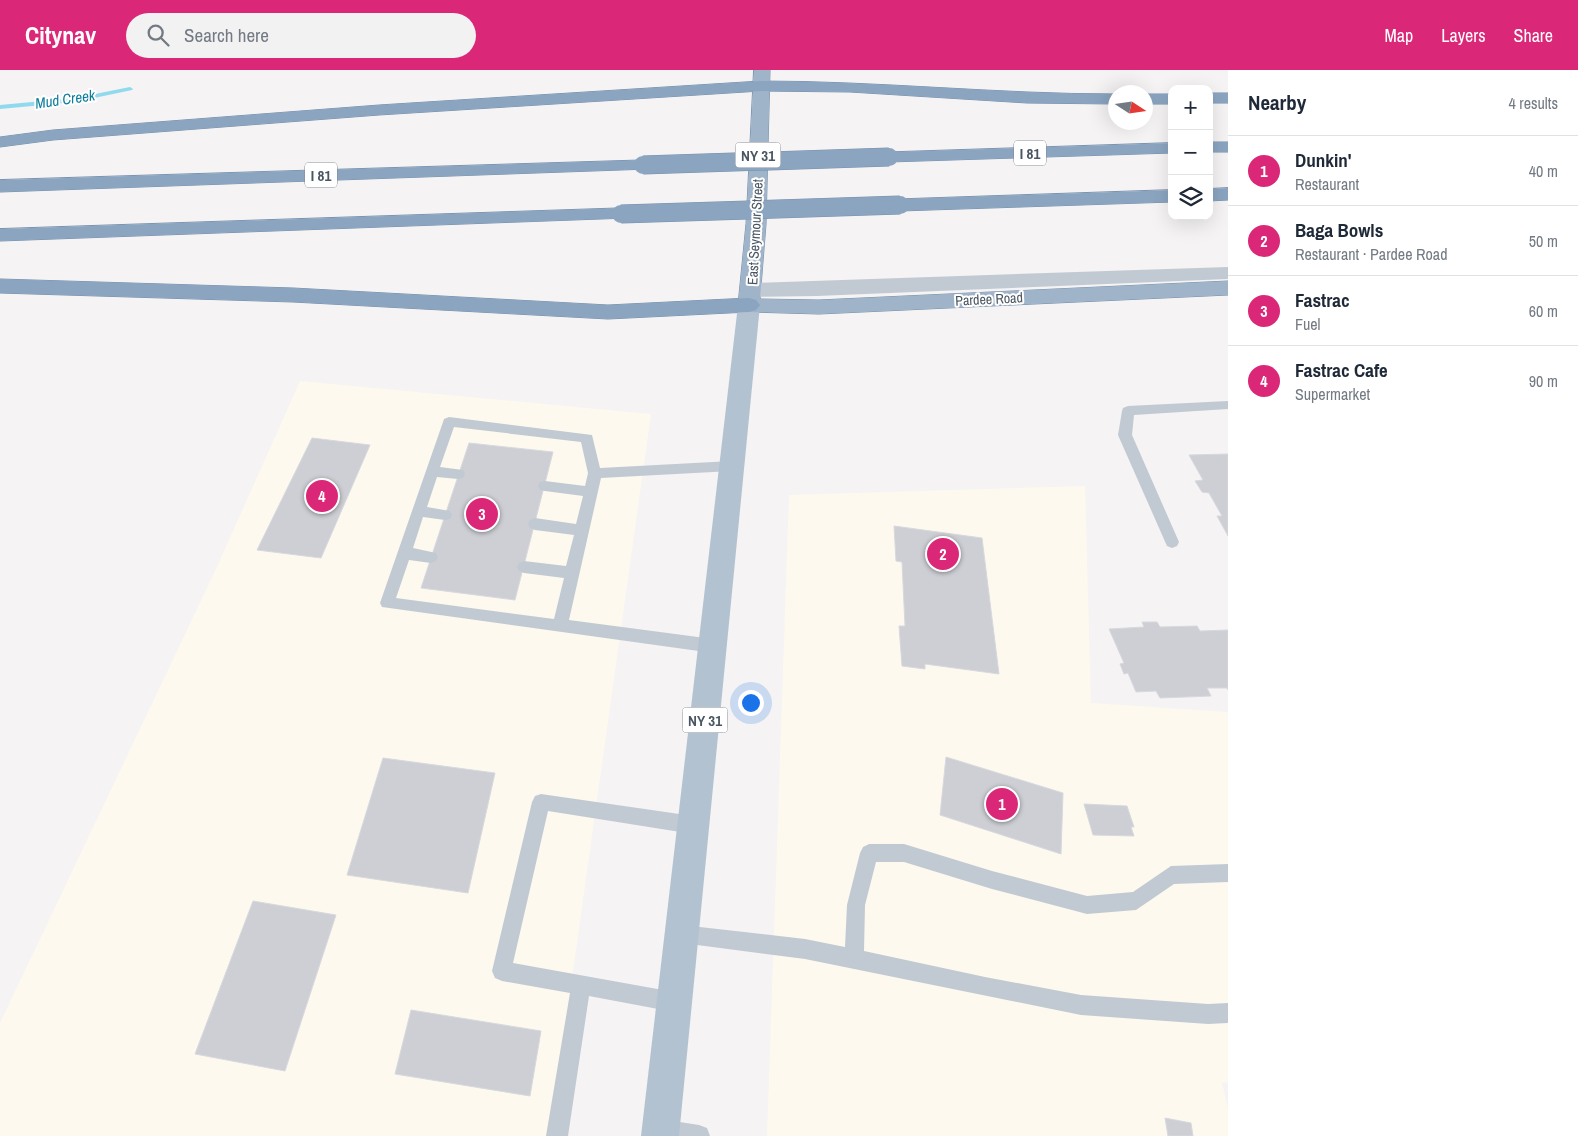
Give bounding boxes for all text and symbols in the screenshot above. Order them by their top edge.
search box [126,13,476,58]
text: Citynav [25,19,96,51]
icon: search [144,21,172,49]
text: Search here [184,22,269,48]
text: Map [1385,23,1413,48]
text: Layers [1441,23,1486,48]
text: Share [1514,23,1553,48]
water label: Mud Creek [34,84,97,114]
north arrow [1108,85,1153,130]
map controls [1168,85,1213,220]
button: + [1168,85,1213,130]
text: Nearby [1248,88,1306,117]
text: 4 results [1508,92,1558,114]
button: − [1168,130,1213,175]
road number: I 81 [1014,140,1046,166]
road number: NY 31 [736,142,780,168]
text: Dunkin' [1295,147,1352,173]
text: 1 [1260,160,1268,182]
text: 40 m [1529,160,1558,182]
road number: I 81 [305,162,337,188]
text: Restaurant [1295,173,1359,195]
button: layers [1168,175,1213,220]
street label: East Seymour Street [743,179,767,285]
text: Baga Bowls [1295,217,1383,243]
text: 2 [1260,230,1268,252]
text: 50 m [1529,230,1558,252]
text: Restaurant · Pardee Road [1295,243,1447,265]
text: Fastrac [1295,287,1350,313]
street label: Pardee Road [955,288,1023,310]
text: 3 [1260,300,1268,322]
text: 60 m [1529,300,1558,322]
text: Fuel [1295,313,1321,335]
text: Fastrac Cafe [1295,357,1388,383]
text: 4 [1260,370,1268,392]
text: 90 m [1529,370,1558,392]
text: Supermarket [1295,383,1370,405]
pin: 4 [306,477,338,515]
pin: 3 [466,495,498,533]
pin: 2 [927,535,959,573]
your location [738,690,764,716]
road number: NY 31 [682,708,728,732]
pin: 1 [986,785,1018,823]

